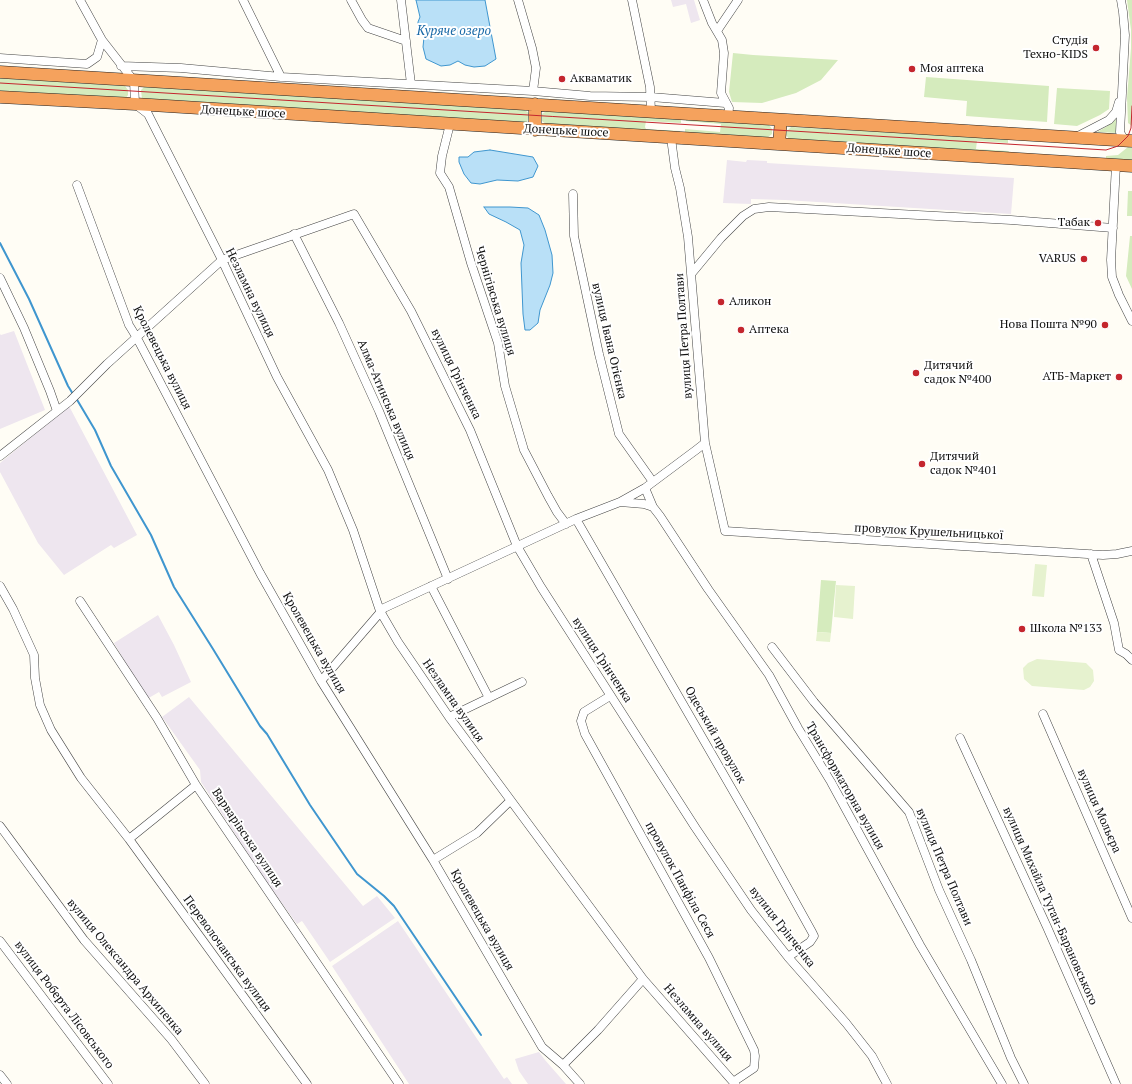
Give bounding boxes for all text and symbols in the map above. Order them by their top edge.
water label: Куряче озеро [417,23,491,39]
place label: Студія Техно-KIDS [1023,34,1088,62]
marker: Студія Техно-KIDS [1091,43,1101,53]
place label: Моя аптека [920,62,984,76]
marker: Моя аптека [907,64,917,74]
place label: Акваматик [570,72,632,86]
marker: Акваматик [557,74,567,84]
street label: Донецьке шосе [200,103,286,121]
street label: Донецьке шосе [523,122,609,140]
street label: Донецьке шосе [846,141,932,161]
place label: Табак [1058,216,1090,230]
marker: Табак [1093,218,1103,228]
street label: Чернігівська вулиця [472,245,518,357]
street label: Незламна вулиця [222,246,278,340]
place label: VARUS [1039,252,1076,266]
marker: VARUS [1079,254,1089,264]
street label: вулиця Петра Полтави [672,273,696,399]
street label: вулиця Івана Огієнка [589,281,629,401]
place label: Аликон [729,295,771,309]
marker: Аликон [716,297,726,307]
street label: Кролевецька вулиця [130,304,194,412]
place label: Нова Пошта №90 [1000,318,1097,332]
marker: Нова Пошта №90 [1100,320,1110,330]
place label: Аптека [749,323,789,337]
marker: Аптека [736,325,746,335]
street label: вулиця Грінченка [428,326,484,422]
street label: Алма-Атинська вулиця [354,338,418,462]
place label: Дитячий садок №400 [924,359,991,387]
marker: Дитячий садок №400 [911,368,921,378]
place label: АТБ-Маркет [1042,370,1111,384]
marker: АТБ-Маркет [1114,372,1124,382]
place label: Дитячий садок №401 [930,450,997,478]
marker: Дитячий садок №401 [917,459,927,469]
street label: провулок Крушельницької [854,521,1004,543]
street label: Кролевецька вулиця [279,590,349,696]
street label: вулиця Грінченка [569,615,635,705]
place label: Школа №133 [1030,622,1102,636]
marker: Школа №133 [1017,624,1027,634]
street label: Незламна вулиця [419,657,487,745]
street label: Одеський провулок [681,684,749,786]
street label: Трансформаторна вулиця [803,720,887,852]
street label: вулиця Мольєра [1074,767,1124,855]
street label: Варварівська вулиця [209,786,285,890]
street label: вулиця Михайла Туган-Барановського [1000,805,1100,1007]
street label: вулиця Петра Полтави [913,806,975,928]
street label: провулок Панфіла Сеся [642,819,718,941]
street label: Кролевецька вулиця [447,867,517,973]
street label: вулиця Грінченка [746,884,818,970]
street label: Переволочанська вулиця [180,893,274,1015]
street label: вулиця Олександра Архипенка [64,896,186,1038]
street label: вулиця Роберта Лісовського [11,938,117,1072]
street label: Незламна вулиця [660,981,736,1065]

